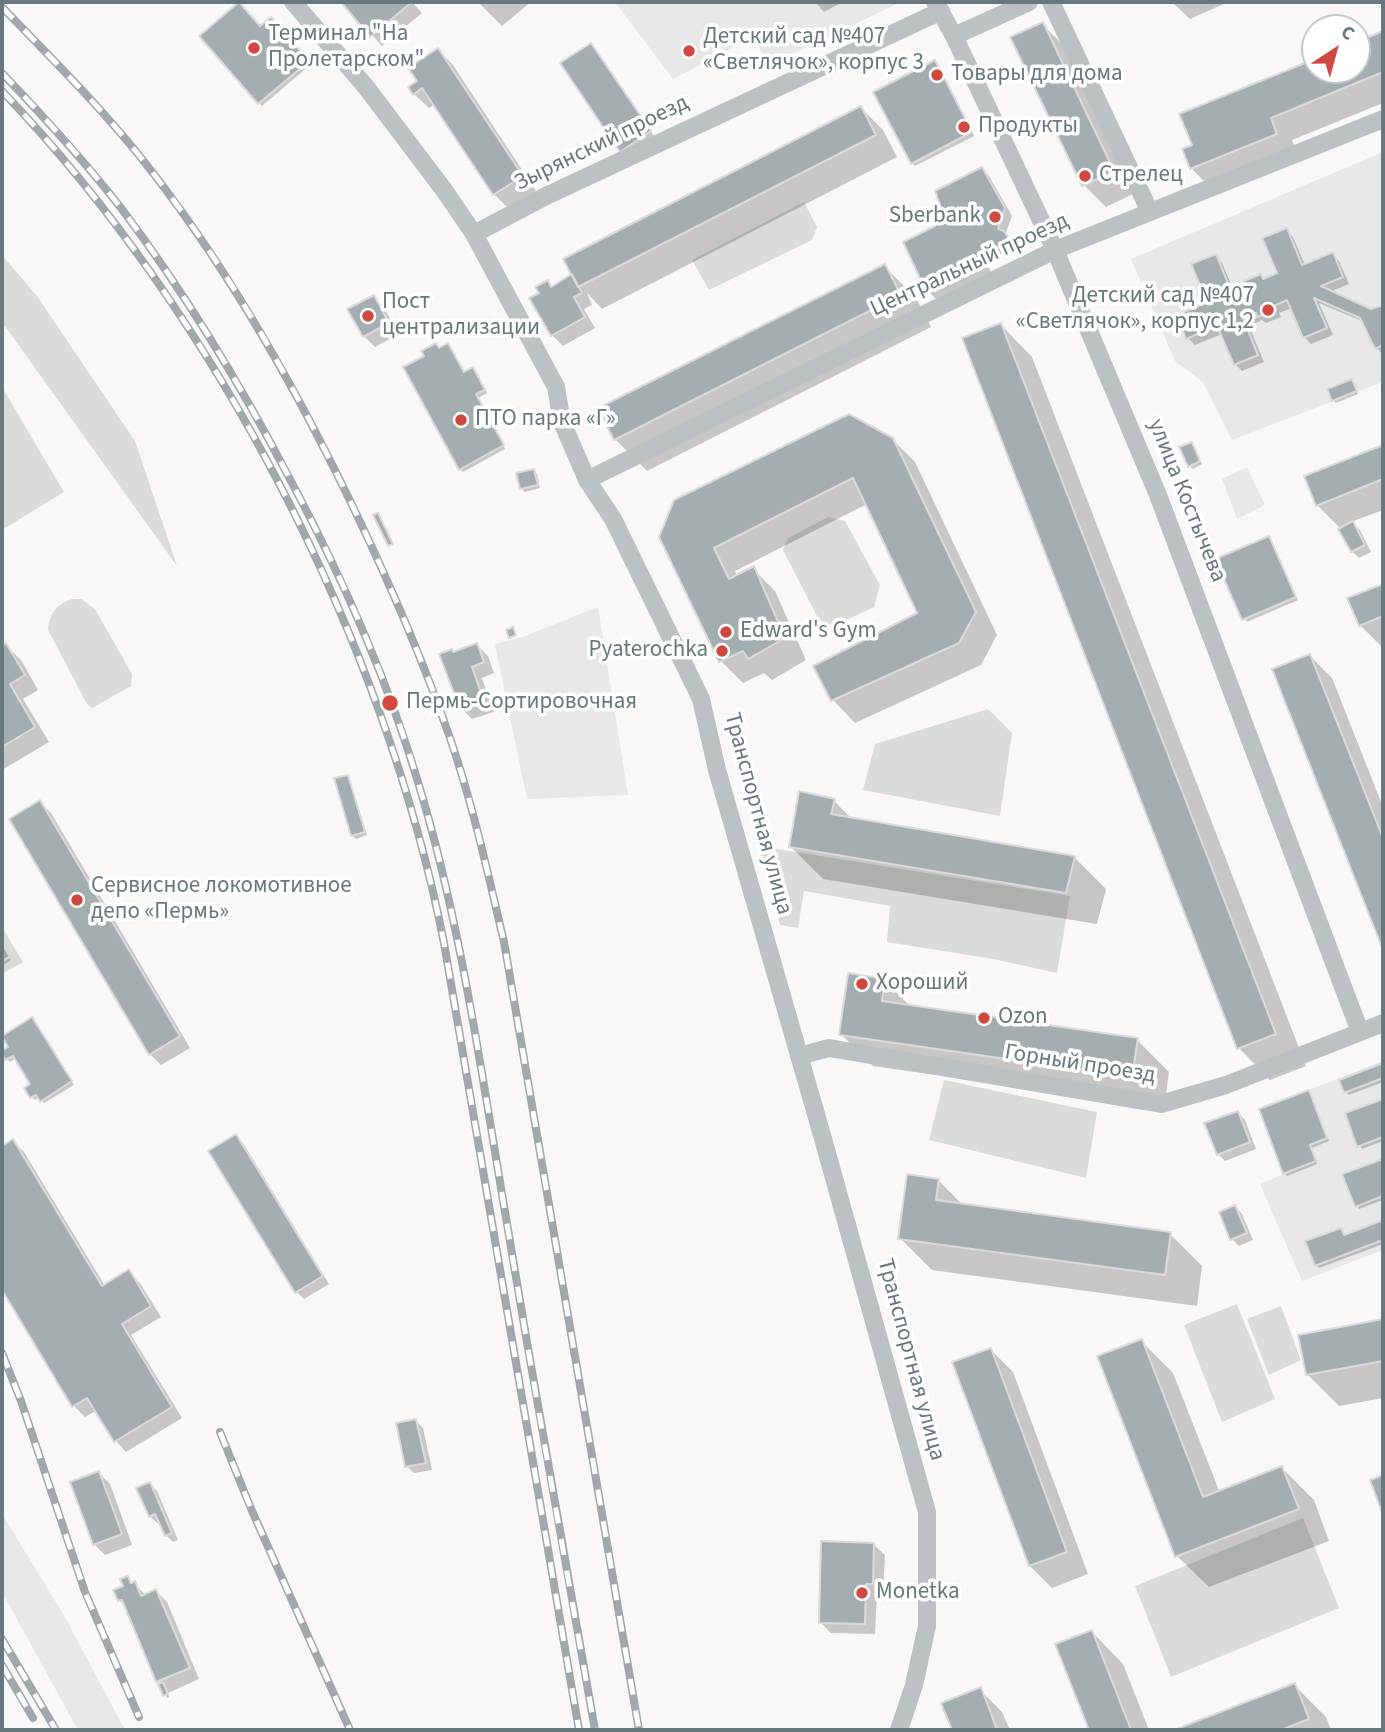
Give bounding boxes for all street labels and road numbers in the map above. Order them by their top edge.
street label: Зырянский проезд [510,90,694,198]
street label: Центральный проезд [867,208,1073,324]
street label: улица Костычева [1141,415,1231,587]
street label: Транспортная улица [717,710,797,918]
street label: Горный проезд [1003,1039,1157,1091]
street label: Транспортная улица [870,1256,950,1464]

